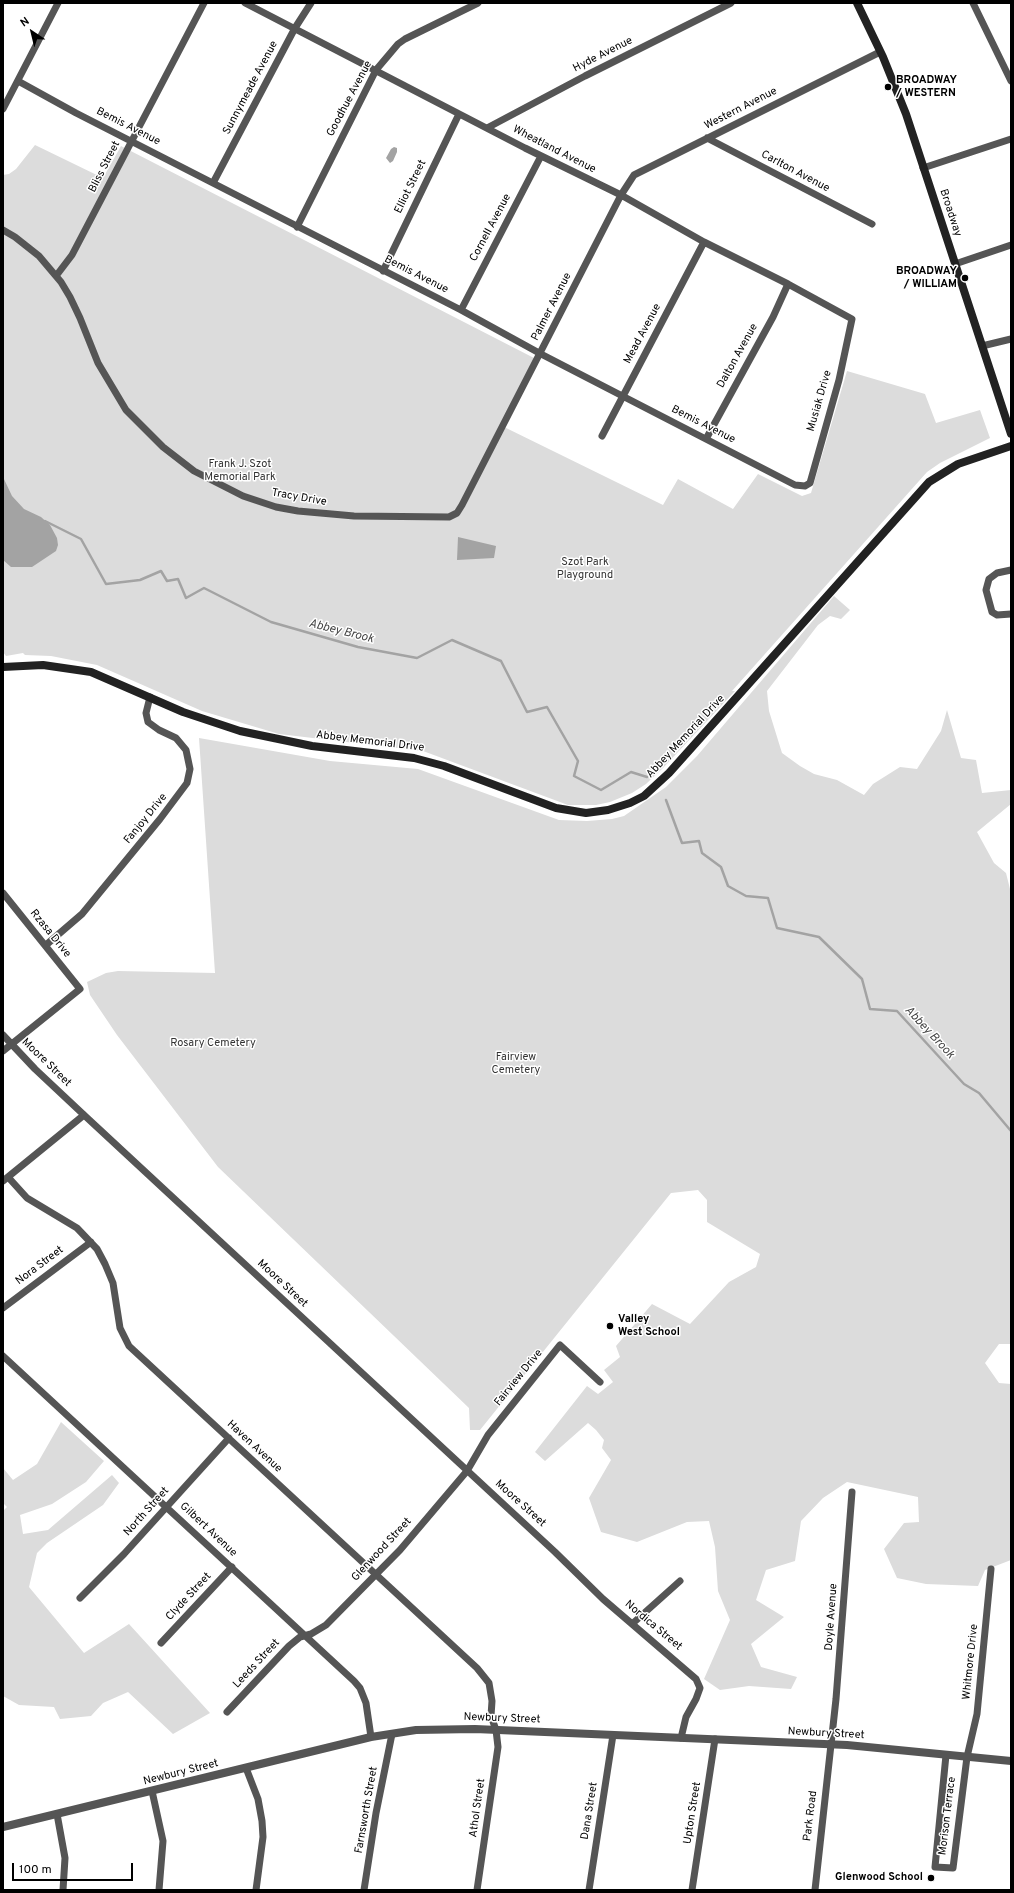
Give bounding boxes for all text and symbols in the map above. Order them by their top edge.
north arrow [12,12,52,52]
text: N [18,14,32,30]
street label: Hyde Avenue [571,34,635,76]
street label: Sunnymeade Avenue [221,39,281,137]
street label: Goodhue Avenue [324,59,376,139]
place label: BROADWAY / WESTERN [896,74,957,100]
marker: BROADWAY / WESTERN [883,82,893,92]
street label: Western Avenue [702,85,780,133]
street label: Bemis Avenue [94,105,162,149]
street label: Wheatland Avenue [510,123,598,177]
street label: Bliss Street [86,139,124,195]
street label: Carlton Avenue [758,148,832,196]
street label: Elliot Street [392,158,430,216]
street label: Broadway [936,188,964,238]
street label: Cornell Avenue [468,192,514,264]
street label: Bemis Avenue [382,253,450,297]
place label: BROADWAY / WILLIAM [896,265,957,291]
street label: Palmer Avenue [529,271,575,343]
marker: BROADWAY / WILLIAM [960,273,970,283]
street label: Mead Avenue [622,302,664,366]
street label: Dalton Avenue [715,321,761,391]
street label: Musiak Drive [805,369,835,433]
street label: Bemis Avenue [669,403,737,447]
park label: Frank J. Szot Memorial Park [204,458,276,484]
street label: Tracy Drive [271,487,327,509]
park label: Szot Park Playground [557,556,613,582]
water label: Abbey Brook [307,617,375,647]
street label: Abbey Memorial Drive [644,693,728,781]
street label: Abbey Memorial Drive [315,729,425,755]
street label: Fanjoy Drive [122,791,170,847]
street label: Rzasa Drive [27,907,73,961]
water label: Abbey Brook [901,1004,957,1062]
street label: Moore Street [18,1036,74,1090]
park label: Rosary Cemetery [170,1037,256,1051]
park label: Fairview Cemetery [492,1051,540,1077]
street label: Nora Street [13,1244,67,1288]
street label: Moore Street [254,1257,310,1311]
place label: Valley West School [618,1313,680,1339]
marker: Valley West School [605,1321,615,1331]
street label: Fairview Drive [492,1347,546,1409]
street label: Haven Avenue [224,1418,284,1476]
street label: Moore Street [492,1478,548,1530]
street label: North Street [122,1485,172,1539]
street label: Gilbert Avenue [177,1500,239,1560]
street label: Glenwood Street [349,1516,415,1584]
street label: Clyde Street [163,1570,215,1624]
street label: Doyle Avenue [823,1583,841,1651]
street label: Nordica Street [622,1598,684,1654]
street label: Whitmore Drive [960,1623,982,1701]
street label: Leeds Street [231,1637,283,1691]
street label: Newbury Street [463,1711,541,1727]
street label: Newbury Street [787,1725,865,1743]
street label: Newbury Street [142,1757,220,1789]
street label: Farnsworth Street [353,1766,381,1854]
street label: Morison Terrace [937,1776,959,1856]
street label: Athol Street [467,1778,489,1838]
street label: Dana Street [579,1781,601,1841]
street label: Upton Street [682,1781,704,1845]
street label: Park Road [801,1790,821,1842]
scale bar [14,1855,135,1881]
text: 100 m [19,1862,52,1878]
place label: Glenwood School [835,1871,923,1885]
marker: Glenwood School [926,1873,936,1883]

